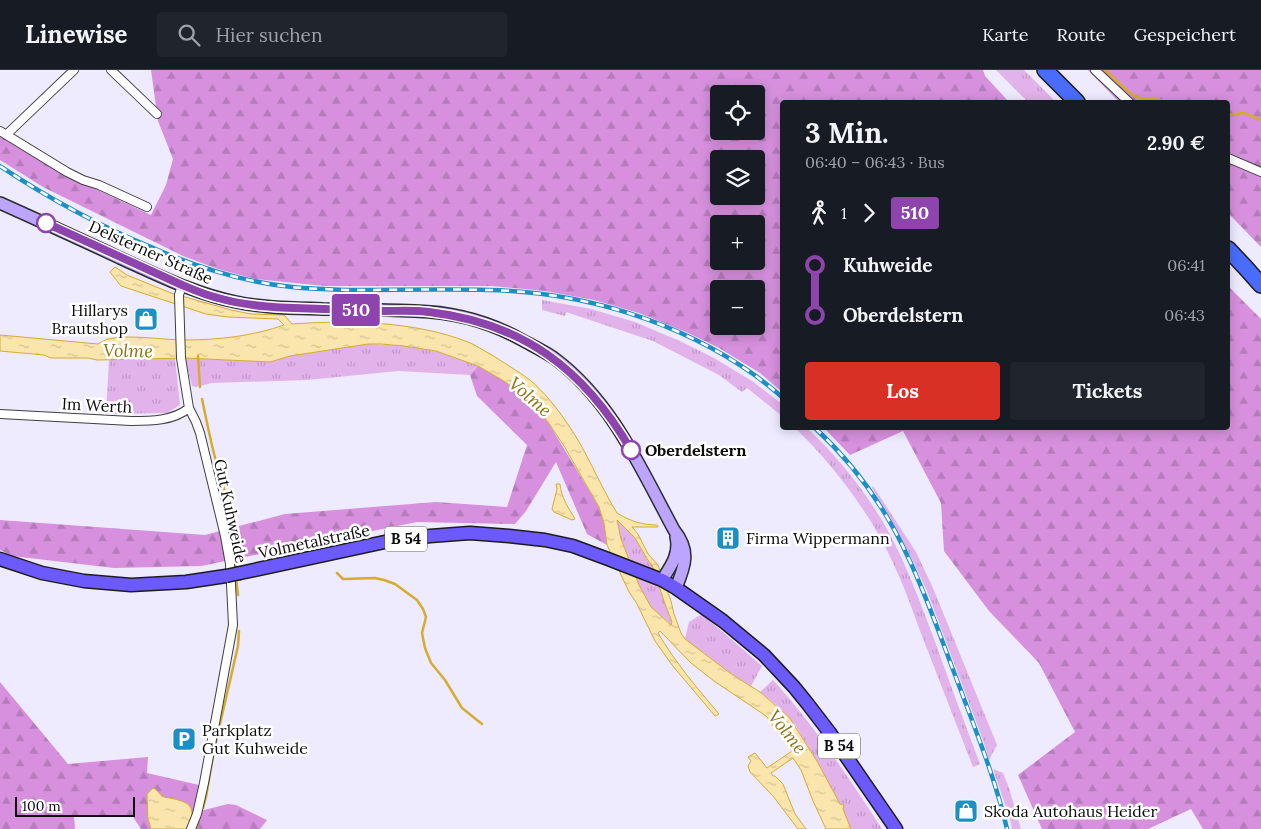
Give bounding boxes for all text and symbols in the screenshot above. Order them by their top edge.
search box [157,12,507,57]
text: Linewise [25,19,127,50]
icon: search [175,21,203,49]
text: Hier suchen [215,23,322,47]
text: Karte [982,23,1028,46]
text: Route [1056,23,1106,46]
text: Gespeichert [1134,23,1236,46]
map controls [710,85,765,335]
button: locate [710,85,765,140]
text: 3 Min. [805,115,889,151]
text: 2.90 € [1147,131,1205,155]
button: layers [710,150,765,205]
text: 06:40 – 06:43 · Bus [805,152,945,172]
icon: walk [805,199,833,227]
icon: forward [855,199,883,227]
text: 510 [901,201,929,224]
text: 1 [841,203,847,223]
unlabelled marker [36,213,56,233]
button: + [710,215,765,270]
street label: Delsterner Straße [86,216,216,288]
text: Kuhweide [843,253,933,277]
text: 06:41 [1167,255,1205,275]
button: − [710,280,765,335]
line badge: 510 [327,294,385,326]
text: 510 [342,298,370,321]
place label: Hillarys Brautshop [52,300,128,338]
text: Oberdelstern [843,303,963,327]
text: 06:43 [1164,305,1205,325]
shop icon: Hillarys Brautshop [133,306,159,332]
water label: Volme [103,339,153,362]
button: Los [805,362,1000,420]
button: Tickets [1010,362,1205,420]
water label: Volme [504,372,557,422]
street label: Im Werth [61,393,133,417]
marker: Oberdelstern [621,440,641,460]
place label: Oberdelstern [645,440,746,460]
street label: Gut Kuhweide [210,457,252,565]
street label: Volmetalstraße [255,519,372,563]
building icon: Firma Wippermann [715,525,741,551]
road number: B 54 [385,526,427,552]
place label: Firma Wippermann [746,528,890,548]
water label: Volme [763,705,812,758]
place label: Parkplatz Gut Kuhweide [202,720,308,758]
parking icon: Parkplatz Gut Kuhweide [171,726,197,752]
road number: B 54 [818,734,860,758]
scale bar [15,794,135,817]
text: 100 m [22,797,61,815]
shop icon: Skoda Autohaus Heider [953,798,979,824]
place label: Skoda Autohaus Heider [984,801,1158,821]

